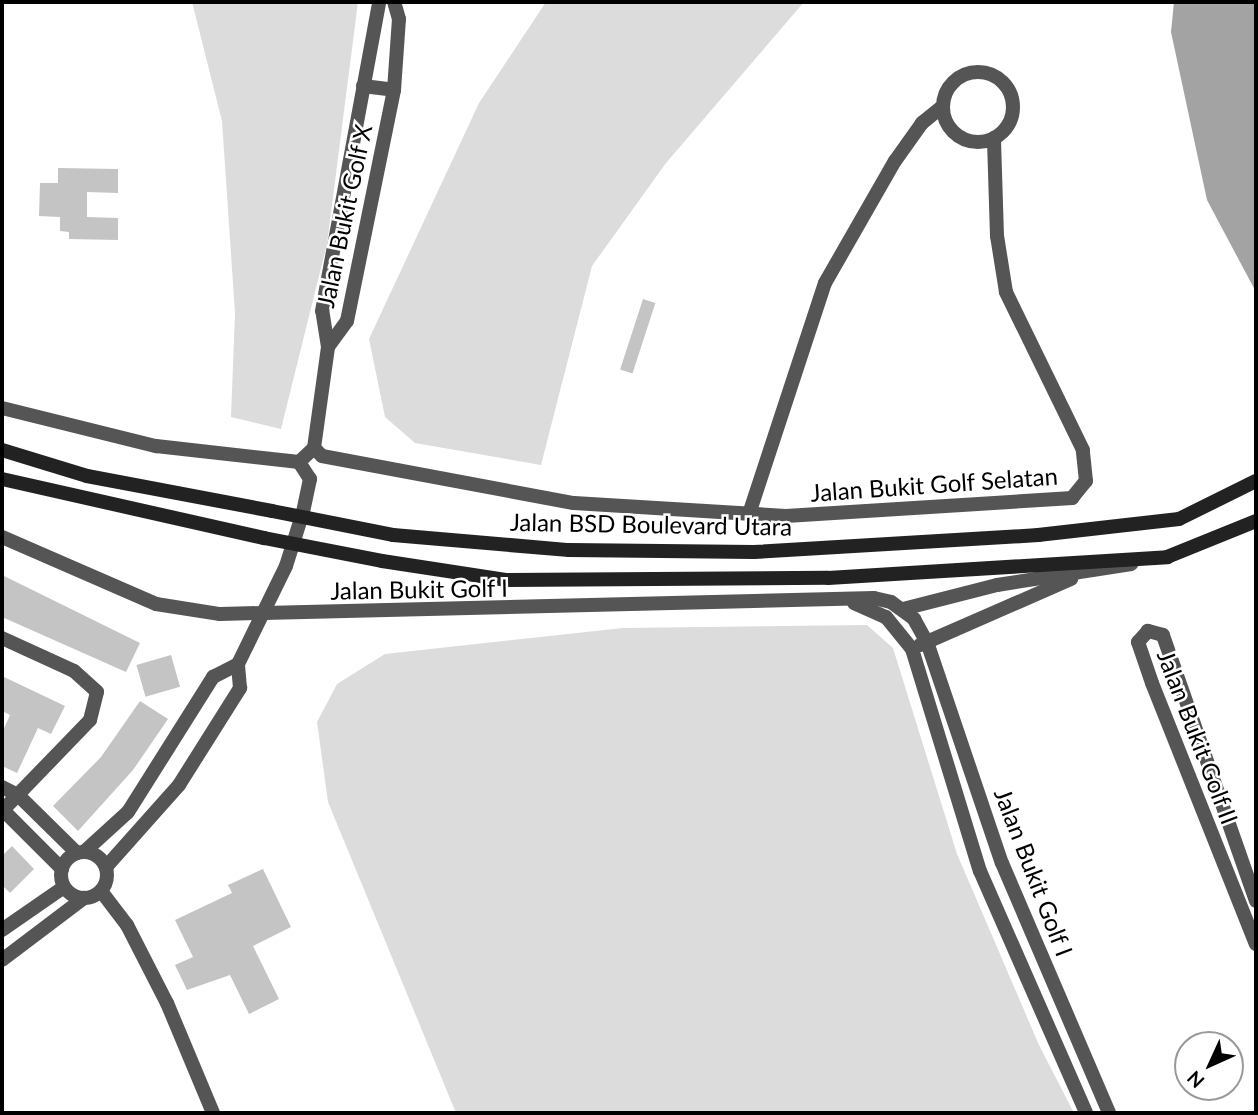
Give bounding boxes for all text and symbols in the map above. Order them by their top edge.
street label: Jalan Bukit Golf X [310,122,378,310]
street label: Jalan Bukit Golf Selatan [809,461,1059,507]
street label: Jalan BSD Boulevard Utara [510,507,792,541]
street label: Jalan Bukit Golf I [330,573,508,605]
street label: Jalan Bukit Golf II [1151,646,1245,828]
street label: Jalan Bukit Golf I [989,784,1079,960]
north arrow [1174,1031,1244,1101]
text: N [1182,1066,1209,1093]

